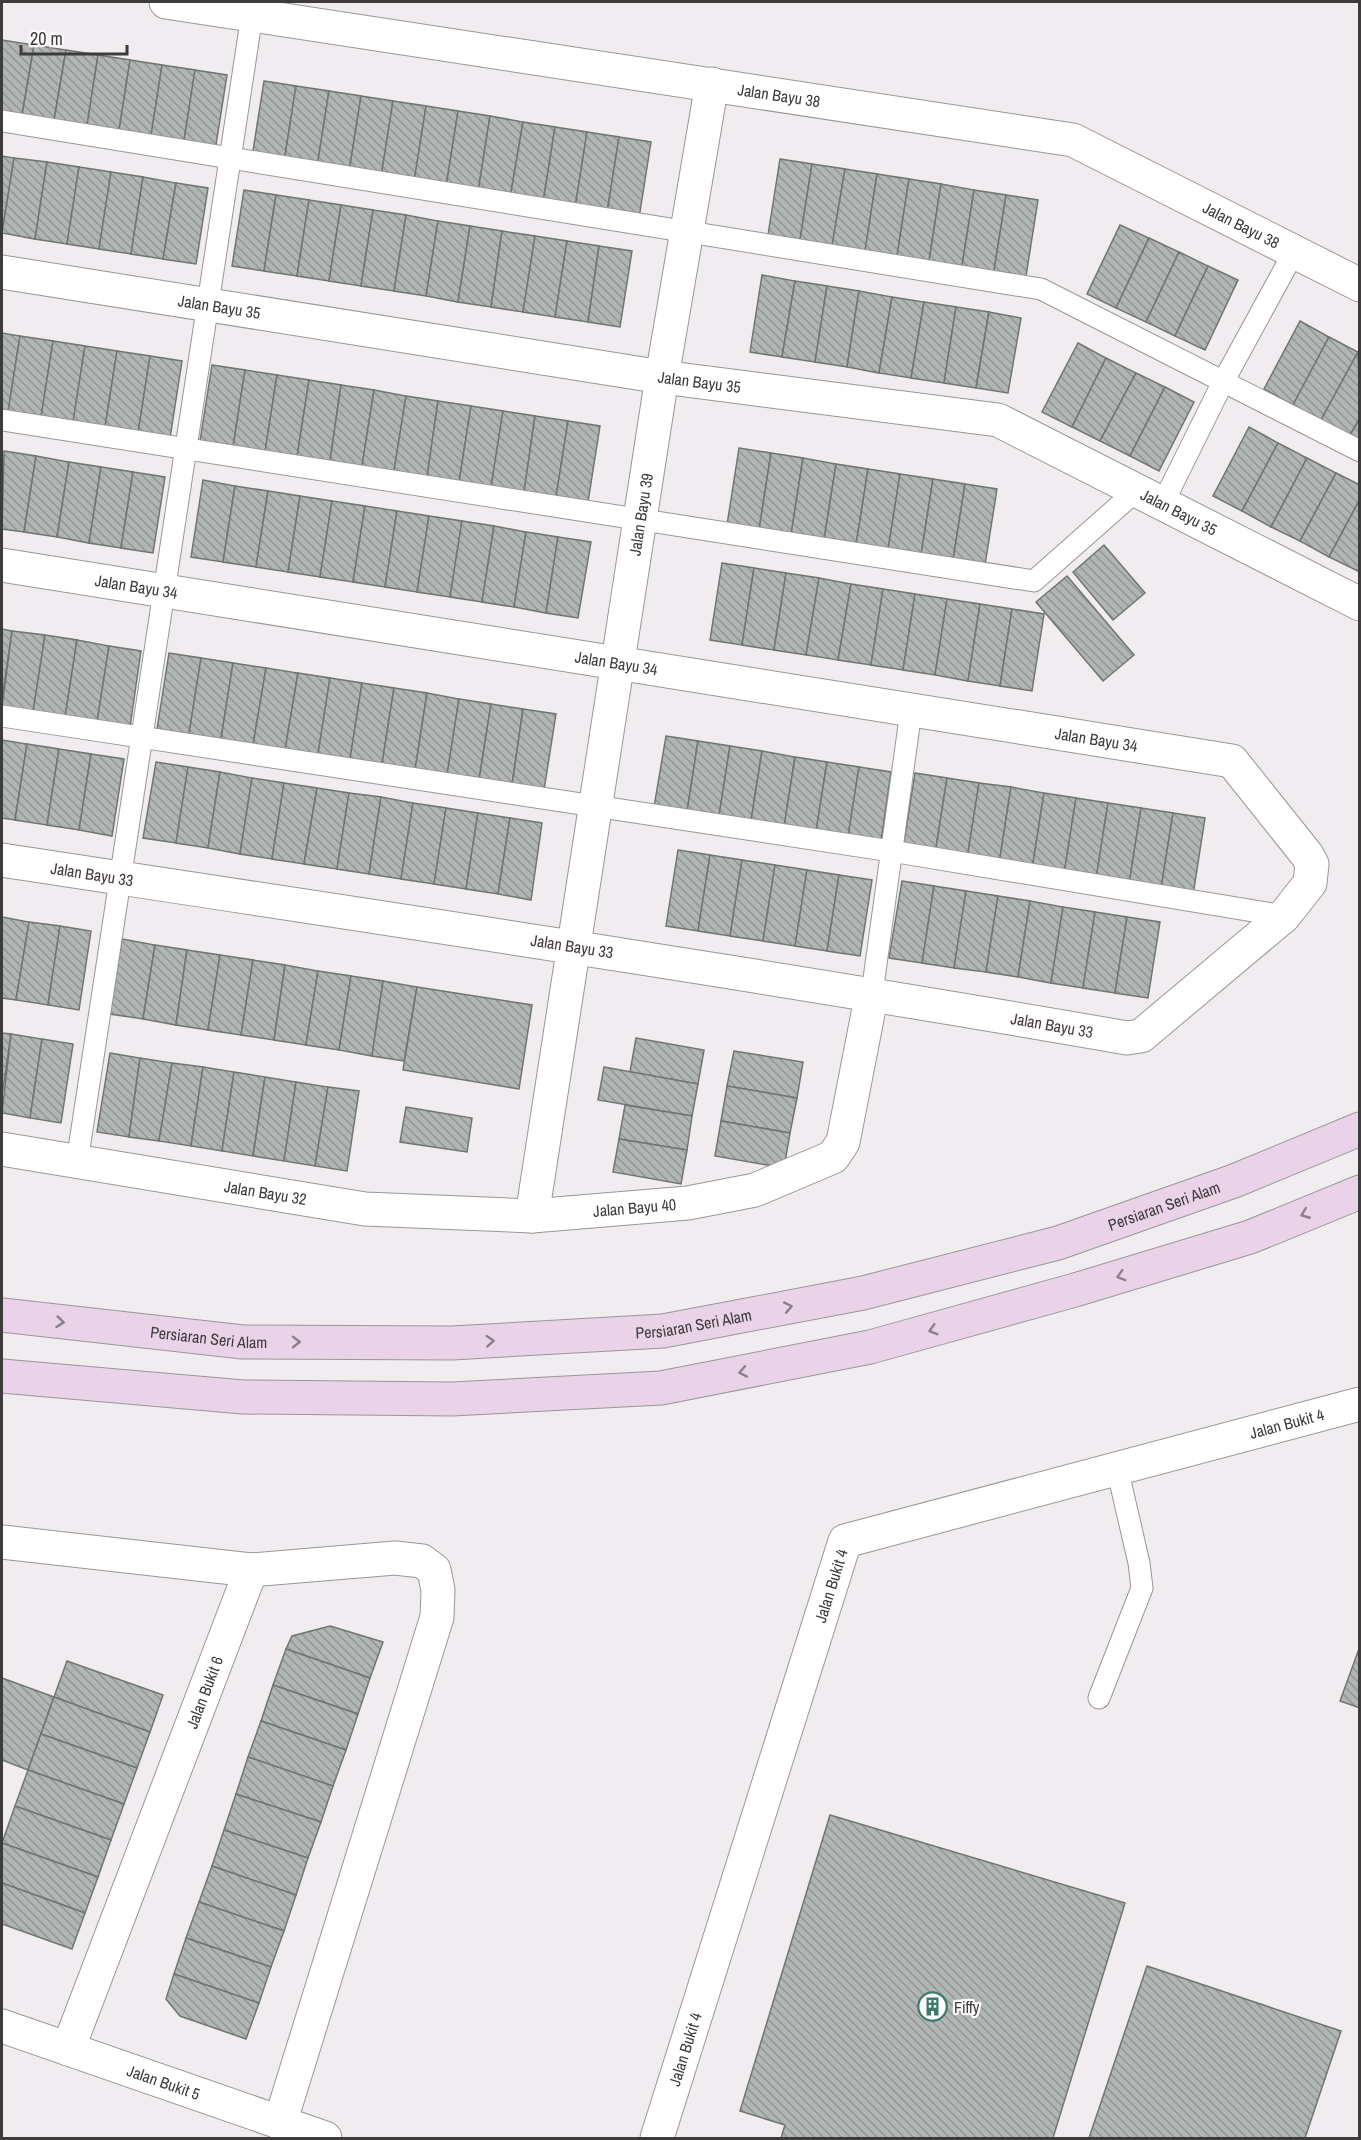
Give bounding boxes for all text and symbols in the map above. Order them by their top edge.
scale bar [21,18,128,56]
text: 20 m [30,26,63,51]
street label: Jalan Bayu 38 [736,78,822,112]
street label: Jalan Bayu 38 [1199,196,1283,254]
street label: Jalan Bayu 35 [176,289,262,324]
street label: Jalan Bayu 35 [656,366,742,398]
street label: Jalan Bayu 39 [623,472,658,557]
street label: Jalan Bayu 35 [1137,483,1221,541]
street label: Jalan Bayu 34 [93,569,179,604]
street label: Jalan Bayu 34 [573,645,659,680]
street label: Jalan Bayu 34 [1053,722,1139,757]
street label: Jalan Bayu 33 [49,857,135,891]
street label: Jalan Bayu 33 [529,929,615,963]
street label: Jalan Bayu 33 [1009,1007,1095,1043]
street label: Jalan Bayu 32 [223,1175,308,1210]
street label: Persiaran Seri Alam [1105,1176,1223,1236]
street label: Jalan Bayu 40 [592,1193,677,1222]
one-way arrow [1301,1207,1312,1219]
one-way arrow [1116,1269,1127,1281]
one-way arrow [783,1301,793,1314]
street label: Persiaran Seri Alam [635,1303,753,1344]
one-way arrow [55,1315,64,1328]
street label: Persiaran Seri Alam [149,1321,267,1353]
one-way arrow [928,1323,939,1335]
one-way arrow [486,1335,495,1348]
one-way arrow [291,1336,300,1348]
one-way arrow [738,1365,748,1378]
street label: Jalan Bukit 4 [1247,1403,1326,1444]
street label: Jalan Bukit 4 [809,1546,853,1625]
street label: Jalan Bukit 6 [181,1653,228,1732]
building icon: Fiffy [917,1991,949,2023]
place label: Fiffy [954,1996,980,2018]
street label: Jalan Bukit 4 [663,2010,707,2089]
street label: Jalan Bukit 5 [124,2059,203,2105]

